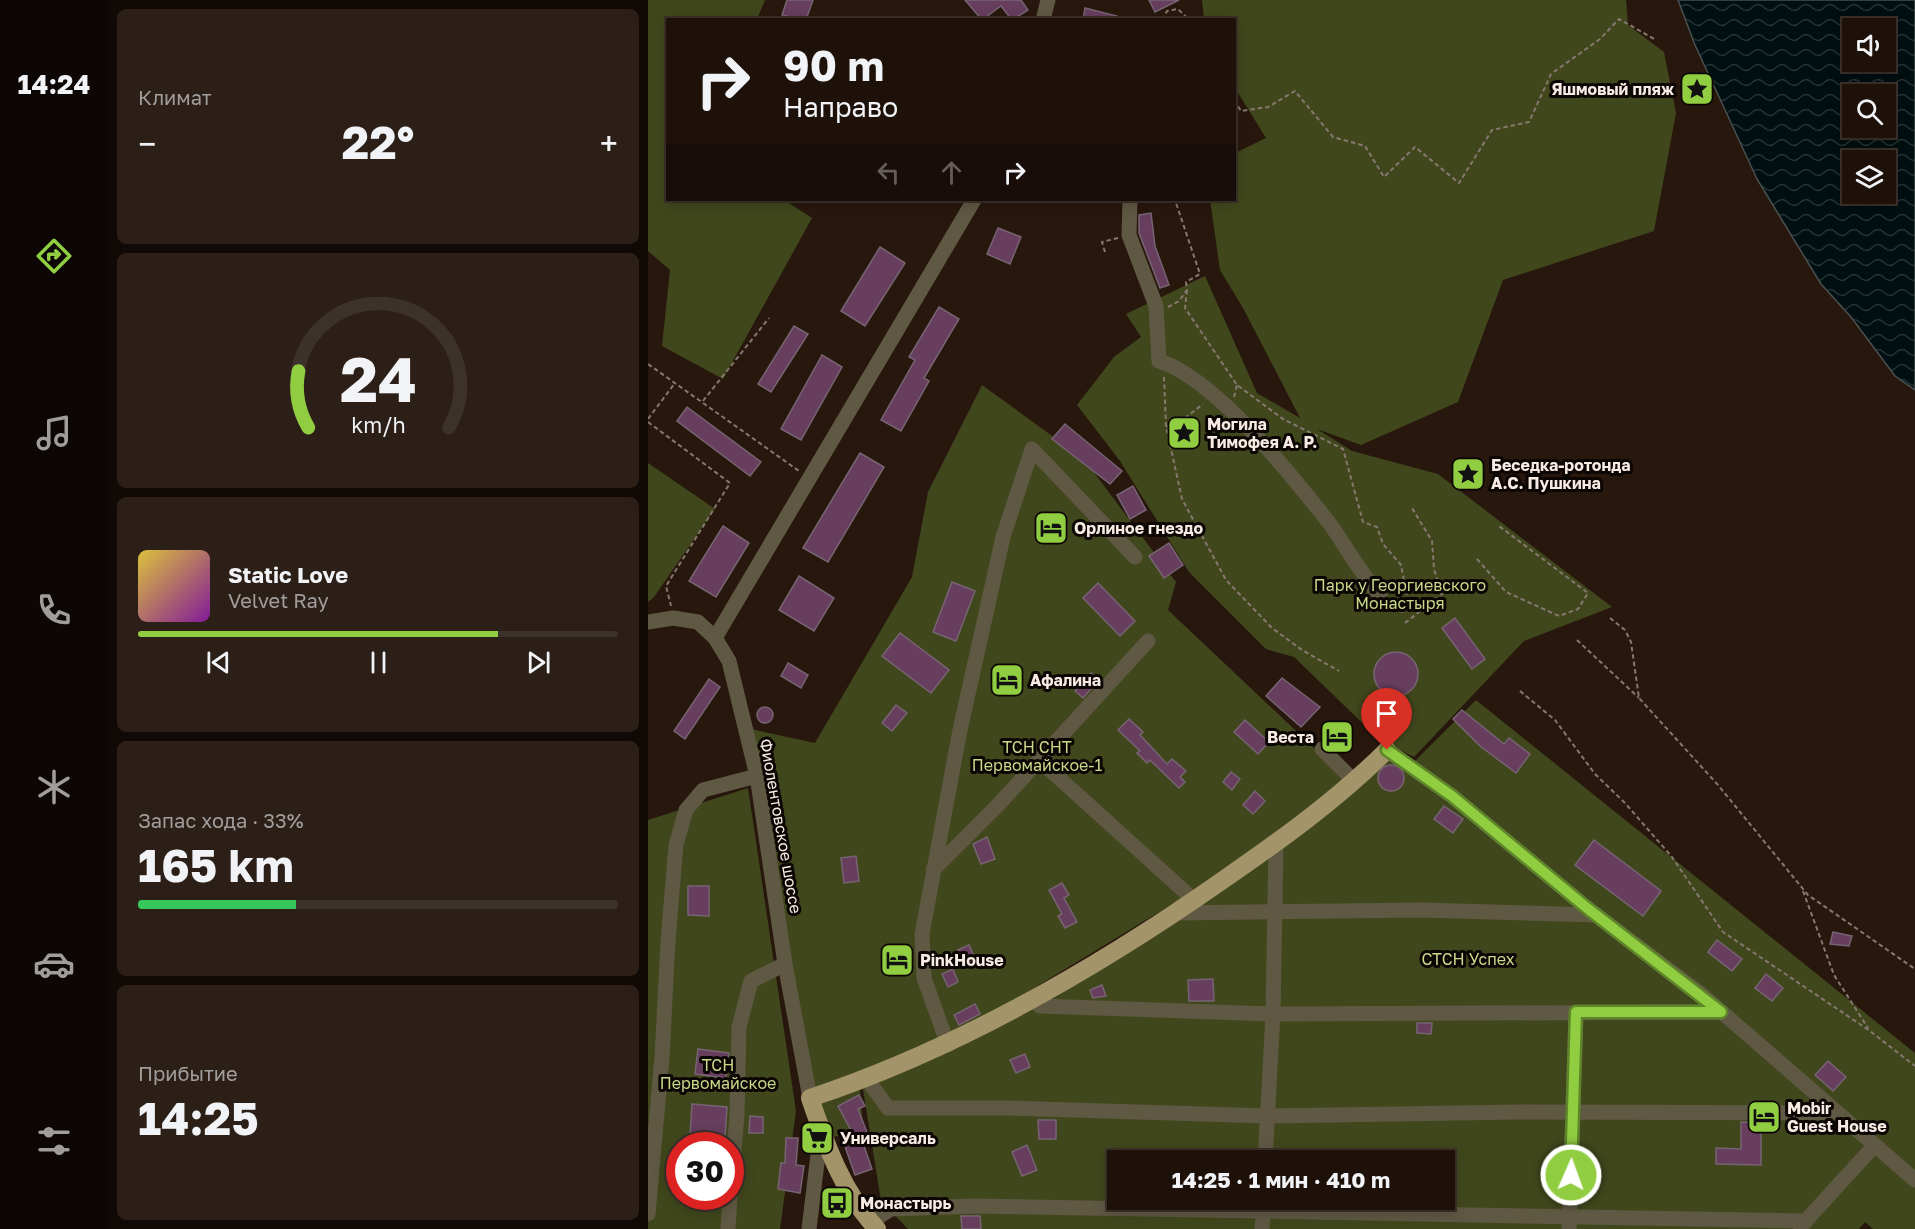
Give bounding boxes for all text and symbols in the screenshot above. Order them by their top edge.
map controls [1842,18,1896,204]
button: sound [1842,18,1896,72]
text: 90 m [783,40,884,90]
icon: right [684,42,762,120]
text: 14:24 [18,68,90,100]
place icon: Яшмовый пляж [1679,71,1715,107]
place label: Яшмовый пляж [1551,79,1674,99]
button: search [1842,84,1896,138]
text: Климат [138,85,212,109]
text: Направо [783,91,898,123]
text: 22° [342,115,414,169]
text: − [138,124,156,163]
text: + [600,124,618,163]
button: layers [1842,150,1896,204]
icon: left [872,156,905,189]
icon: ahead [935,156,968,189]
icon: right [998,156,1031,189]
icon: directions [33,235,75,277]
text: 24 [339,341,417,416]
icon: music [33,412,75,454]
text: km/h [351,412,405,438]
place label: Могила Тимофея А. Р. [1207,414,1317,452]
place icon: Могила Тимофея А. Р. [1166,415,1202,451]
place label: Беседка-ротонда А.С. Пушкина [1491,455,1631,493]
place icon: Беседка-ротонда А.С. Пушкина [1450,456,1486,492]
hotel icon: Орлиное гнездо [1033,510,1069,546]
place label: Орлиное гнездо [1074,518,1203,538]
text: Static Love [228,561,348,588]
park label: Парк у Георгиевского Монастыря [1314,575,1486,613]
text: Velvet Ray [228,588,329,612]
icon: phone [33,589,75,631]
icon: previous [202,646,235,679]
icon: pause [362,646,395,679]
icon: next [522,646,555,679]
hotel icon: Афалина [989,662,1025,698]
place label: Афалина [1030,670,1101,690]
pin [1361,688,1412,750]
icon: arrive [1370,697,1403,730]
hotel icon: Веста [1319,719,1355,755]
place label: Веста [1267,727,1314,747]
street label: Фиолентовское шоссе [756,737,806,915]
park label: ТСН СНТ Первомайское-1 [972,737,1102,775]
icon: climate [33,766,75,808]
text: Запас хода · 33% [138,808,304,832]
text: 165 km [138,838,294,892]
hotel icon: PinkHouse [879,942,915,978]
icon: car [33,943,75,985]
park label: СТСН Успех [1421,949,1515,969]
place label: PinkHouse [920,950,1004,970]
park label: ТСН Первомайское [660,1055,776,1093]
text: Прибытие [138,1061,238,1085]
text: 14:25 [138,1091,259,1145]
place label: Mobir Guest House [1787,1098,1887,1136]
hotel icon: Mobir Guest House [1746,1099,1782,1135]
icon: filters [33,1120,75,1162]
supermarket icon: Универсаль [799,1120,835,1156]
place label: Универсаль [840,1128,936,1148]
speed limit sign: 30 [666,1132,744,1210]
position arrow [1539,1143,1603,1207]
text: 14:25 · 1 мин · 410 m [1172,1166,1390,1193]
bus stop icon: Монастырь [819,1185,855,1221]
place label: Монастырь [860,1193,951,1213]

